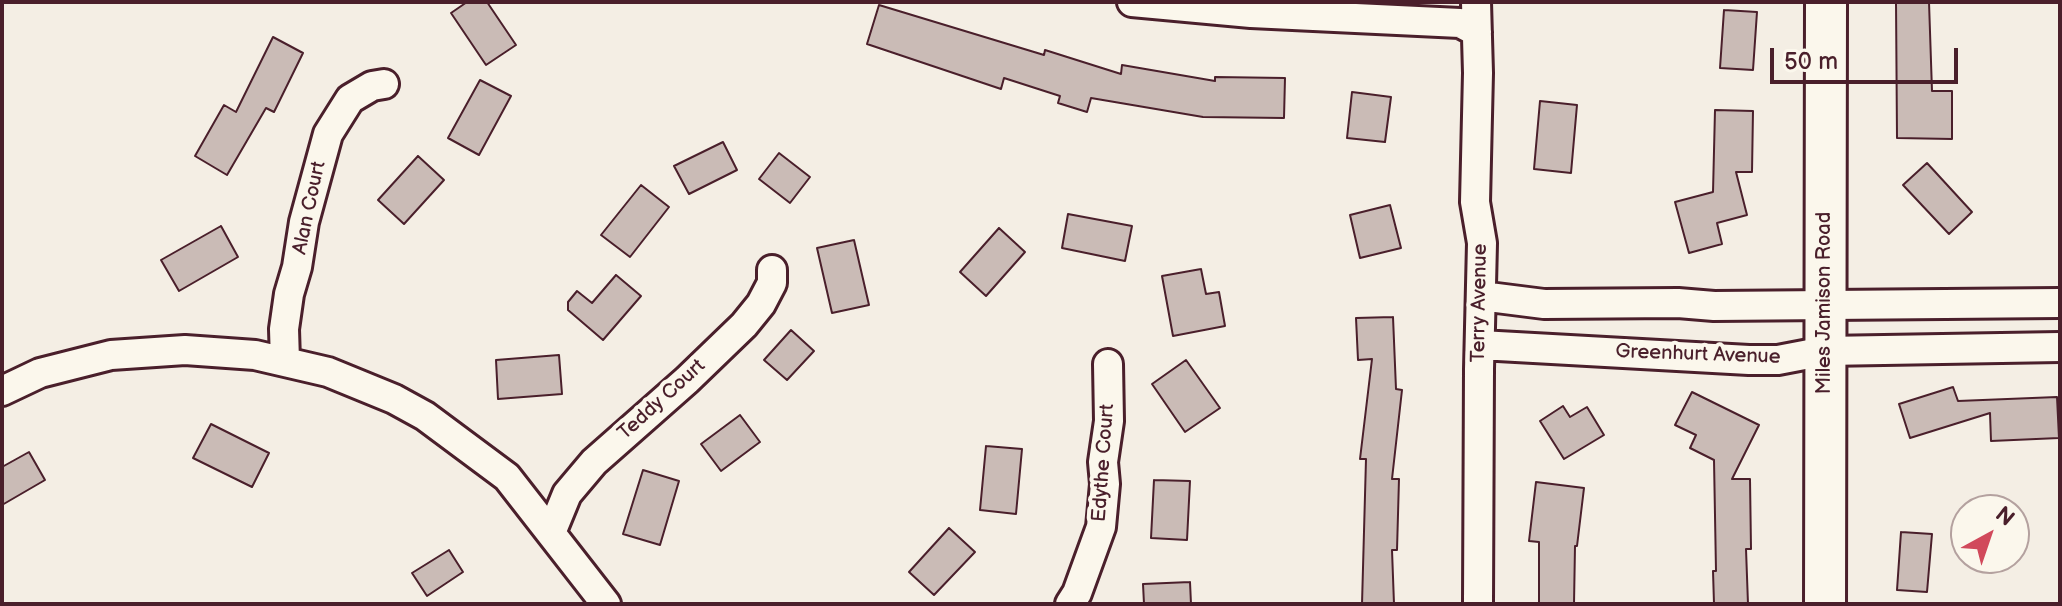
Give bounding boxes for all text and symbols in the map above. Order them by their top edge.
scale bar [1774,32,1962,82]
text: 50 m [1784,47,1838,76]
street label: Alan Court [288,159,332,257]
street label: Miles Jamison Road [1813,212,1837,394]
street label: Terry Avenue [1467,243,1493,363]
street label: Greenhurt Avenue [1615,340,1781,370]
street label: Teddy Court [613,355,711,445]
street label: Edythe Court [1088,403,1120,523]
north arrow [1950,494,2030,574]
text: N [1989,501,2019,532]

